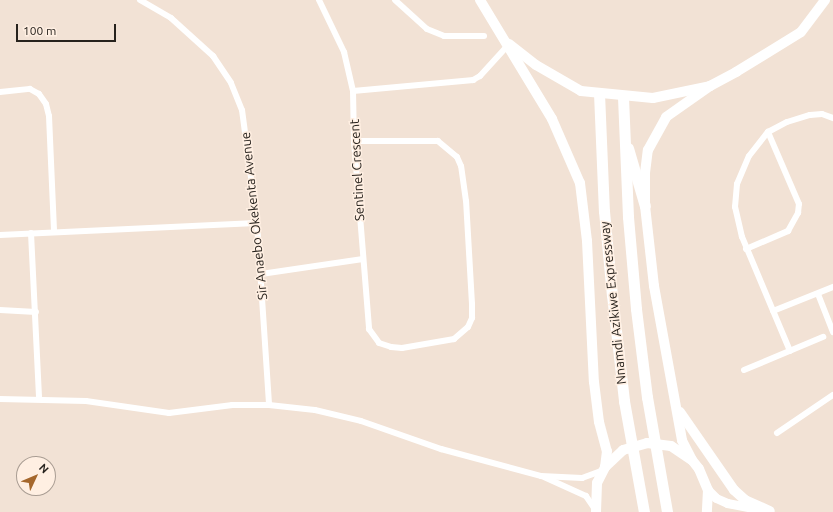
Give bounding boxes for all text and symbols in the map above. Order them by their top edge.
scale bar [18,16,118,42]
text: 100 m [23,24,56,37]
street label: Sentinel Crescent [347,119,367,221]
street label: Sir Anaebo Okekenta Avenue [237,131,271,301]
street label: Nnamdi Azikiwe Expressway [597,221,629,385]
north arrow [16,456,56,496]
text: N [37,461,51,475]

